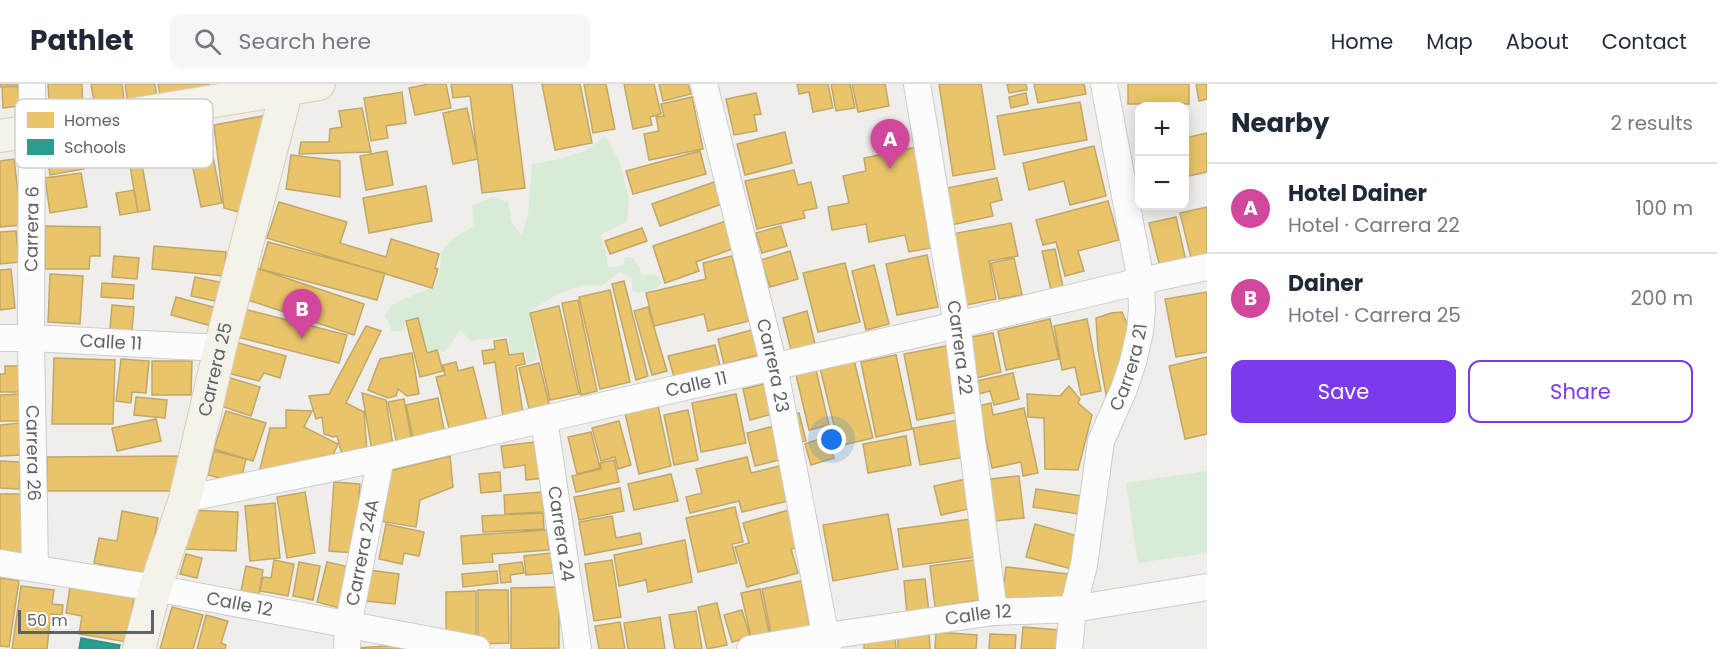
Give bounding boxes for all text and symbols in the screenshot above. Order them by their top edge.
search box [170,14,590,68]
text: Pathlet [30,21,134,60]
icon: search [191,25,224,58]
text: Search here [239,26,371,57]
text: Home [1331,27,1393,56]
text: Map [1426,27,1473,56]
text: About [1506,27,1569,56]
text: Contact [1602,27,1687,56]
legend [15,99,213,168]
map controls [1135,102,1189,210]
button: + [1135,102,1189,156]
text: Nearby [1231,105,1329,141]
text: Homes [64,109,120,132]
text: 2 results [1610,109,1693,137]
pin: A [870,120,910,169]
text: Schools [64,136,126,159]
button: − [1135,156,1189,210]
text: Hotel Dainer [1288,178,1427,209]
street label: Carrera 6 [18,186,45,272]
text: A [1243,194,1258,222]
text: 100 m [1636,194,1693,222]
text: Hotel · Carrera 22 [1288,211,1460,239]
text: Dainer [1288,268,1363,299]
text: B [1244,284,1257,312]
text: 200 m [1630,284,1693,312]
pin: B [282,290,322,339]
street label: Carrera 22 [941,298,979,396]
text: Hotel · Carrera 25 [1288,301,1461,329]
street label: Carrera 23 [751,316,796,415]
street label: Carrera 25 [192,320,238,419]
street label: Carrera 21 [1103,322,1153,415]
street label: Calle 11 [79,328,143,356]
button: Save [1231,360,1456,423]
button: Share [1468,360,1693,423]
street label: Calle 11 [663,365,729,403]
street label: Carrera 26 [20,405,47,501]
your location [817,425,846,454]
street label: Carrera 24 [542,484,581,583]
street label: Carrera 24A [339,497,385,608]
street label: Calle 12 [204,585,275,622]
street label: Calle 12 [943,598,1012,631]
scale bar [18,607,154,634]
text: 50 m [27,609,68,632]

